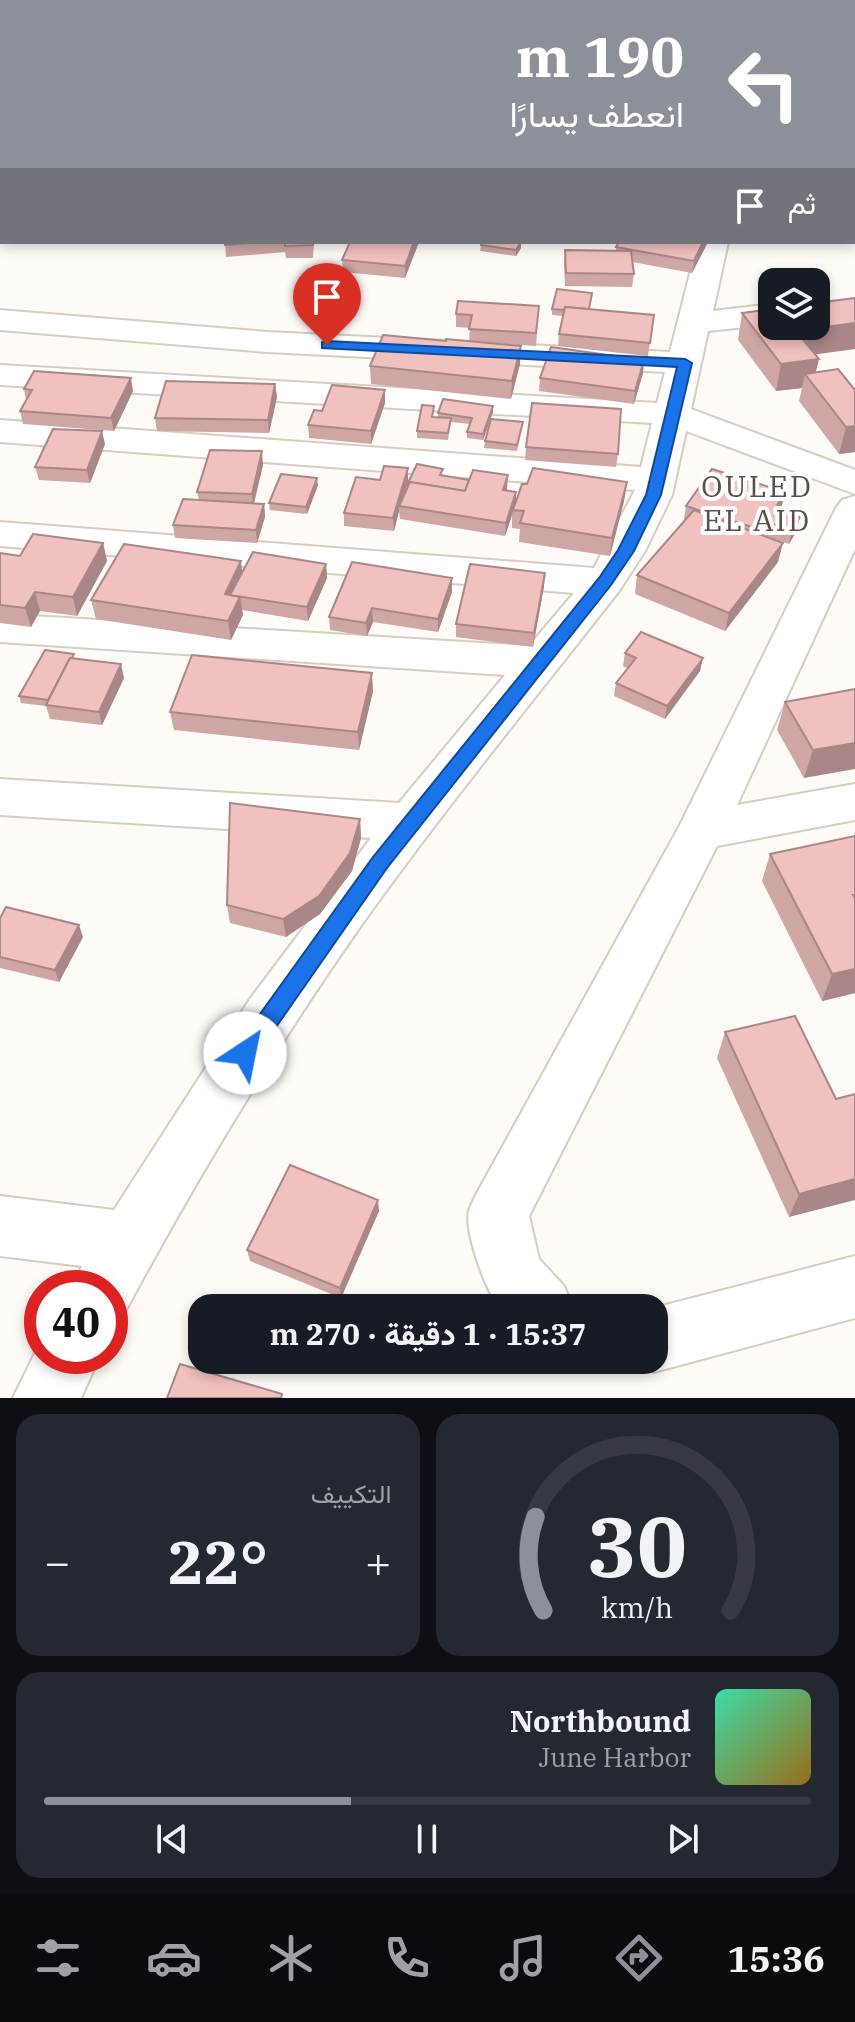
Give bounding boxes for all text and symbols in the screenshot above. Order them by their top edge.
text: 190 m [516,20,684,92]
icon: left [712,32,816,136]
text: انعطف يسارًا [509,90,684,137]
text: ثم [788,183,816,222]
icon: arrive [728,184,772,228]
pin [293,263,361,345]
map controls [758,268,830,340]
button: layers [758,268,830,340]
icon: arrive [305,275,349,319]
district label: OULED EL AID [701,466,813,539]
position arrow [203,1011,287,1095]
speed limit sign: 40 [24,1270,128,1374]
text: 15:37 · 1 دقيقة · 270 m [270,1314,586,1353]
text: التكييف [311,1476,392,1510]
text: 30 [587,1492,687,1600]
text: 22° [168,1522,268,1601]
text: − [44,1533,70,1590]
text: + [365,1533,391,1590]
text: km/h [601,1589,673,1626]
text: Northbound [510,1701,691,1740]
text: June Harbor [538,1740,691,1774]
icon: previous [150,1817,194,1861]
icon: pause [405,1817,449,1861]
icon: next [661,1817,705,1861]
icon: filters [30,1930,86,1986]
icon: car [146,1930,202,1986]
icon: climate [263,1930,319,1986]
icon: phone [379,1930,435,1986]
icon: music [495,1930,551,1986]
icon: directions [611,1930,667,1986]
text: 15:36 [728,1935,825,1982]

